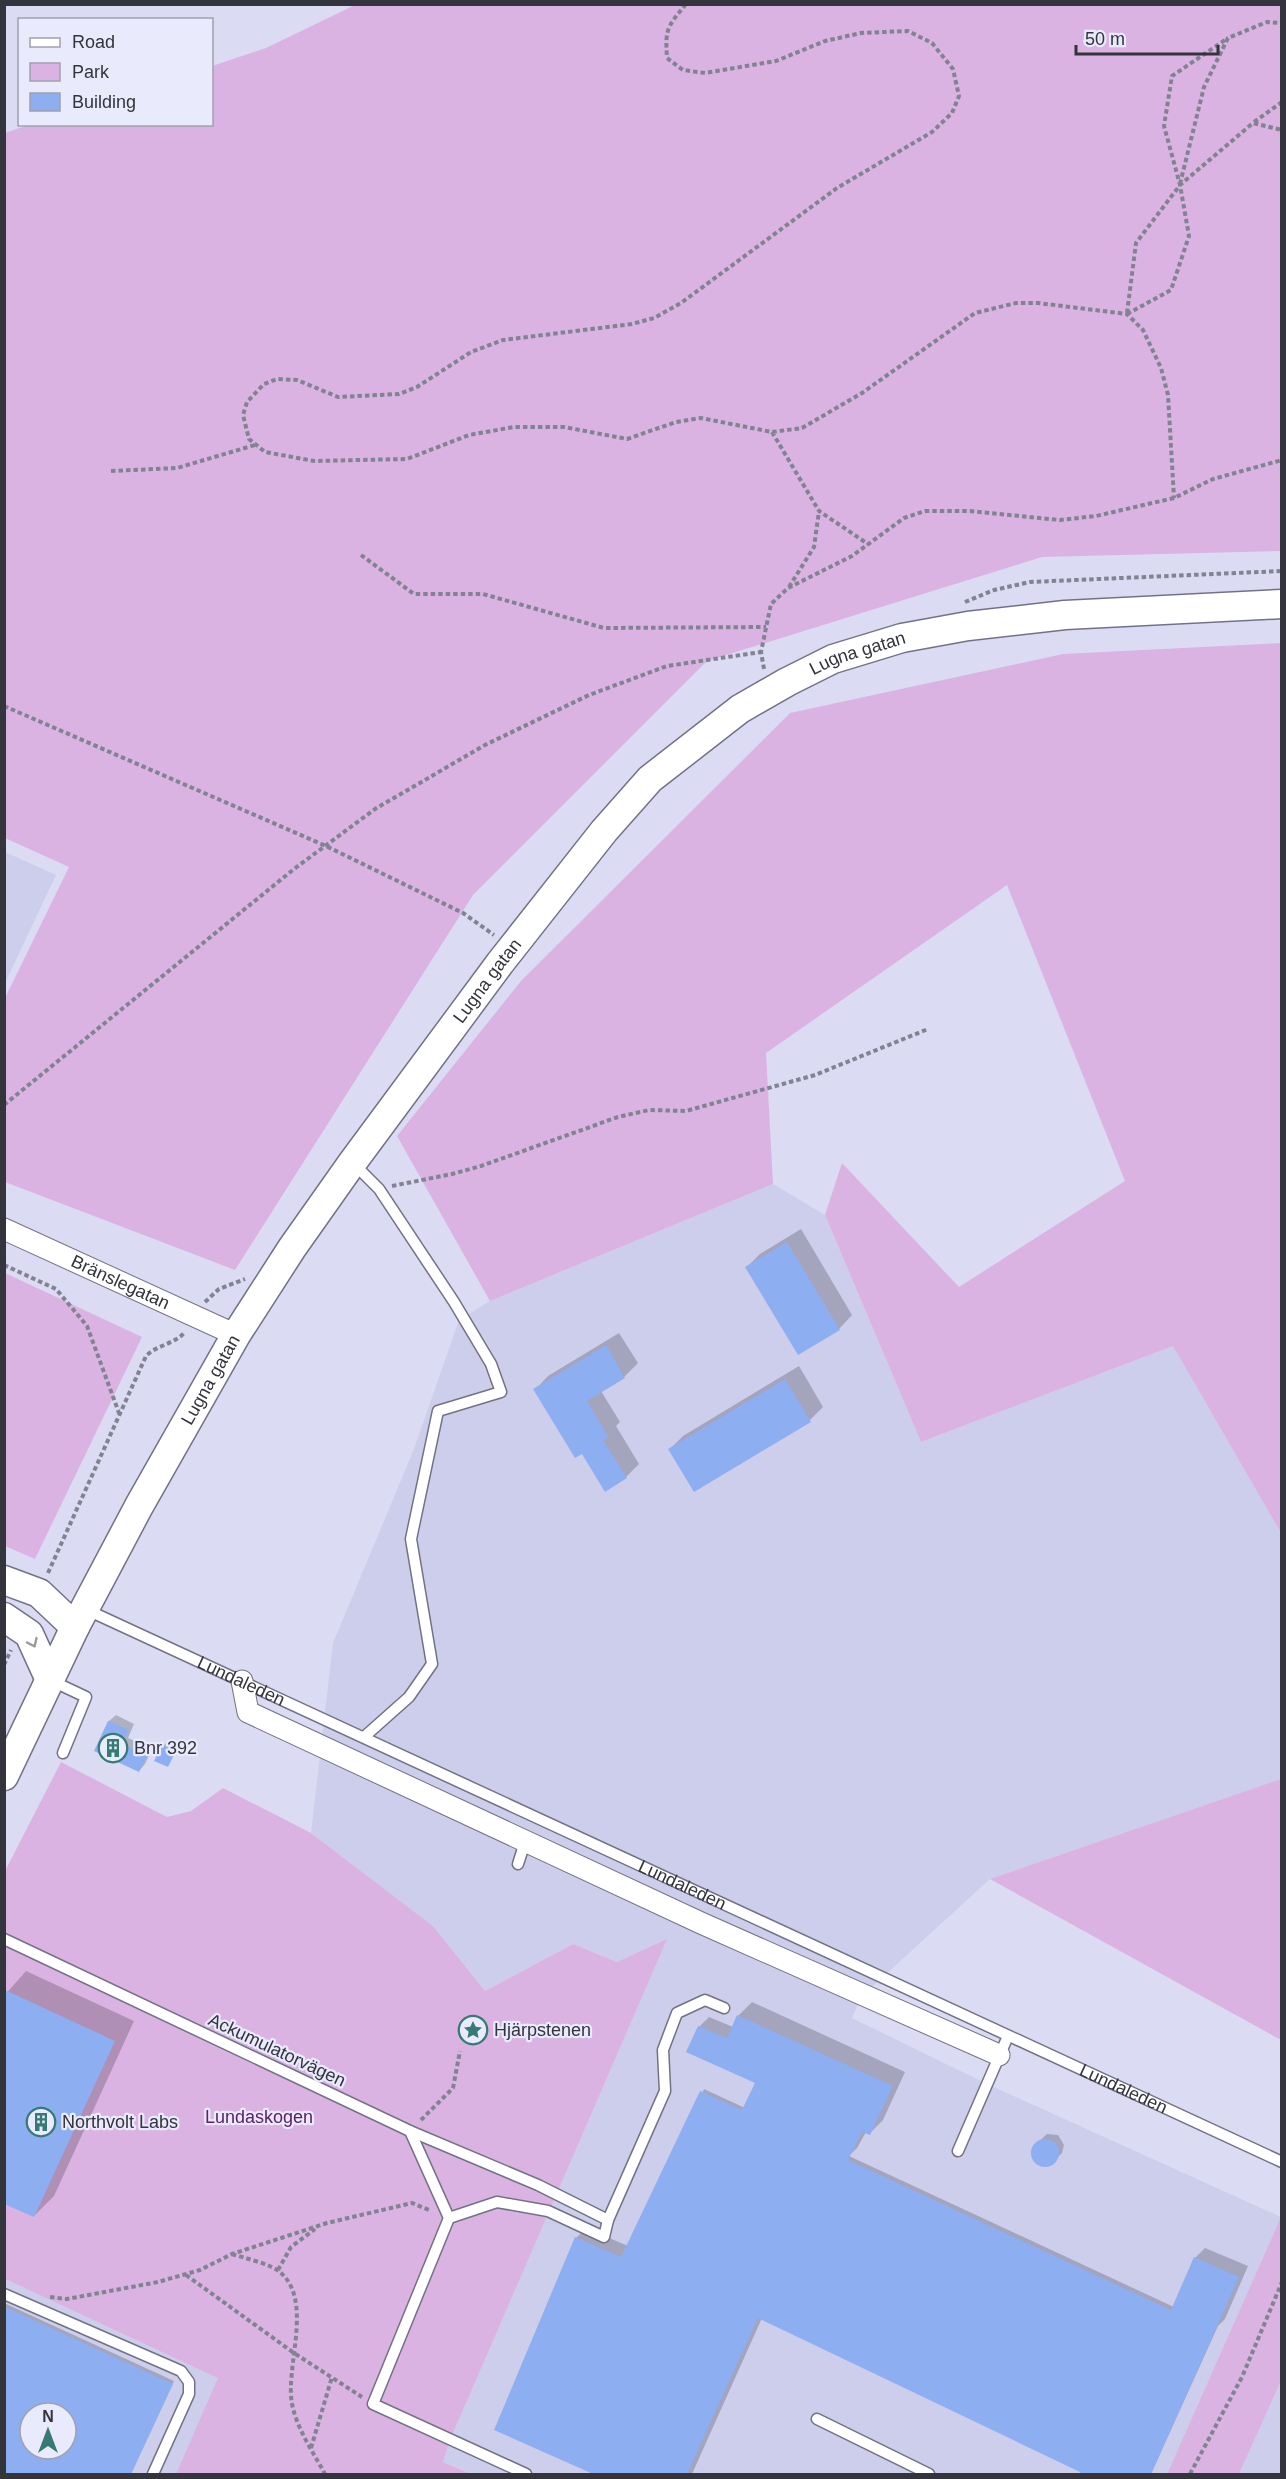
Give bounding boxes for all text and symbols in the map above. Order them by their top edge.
legend [18,18,213,126]
scale bar [1076,18,1218,56]
text: 50 m [1085,29,1125,49]
text: Road [72,32,115,52]
text: Park [72,62,110,82]
text: Building [72,92,136,112]
street label: Lugna gatan [806,628,908,679]
street label: Lugna gatan [449,935,525,1027]
street label: Bränslegatan [68,1251,173,1313]
street label: Lugna gatan [177,1331,244,1428]
one-way arrow [26,1637,38,1648]
street label: Lundaleden [194,1652,288,1710]
building icon: Bnr 392 [97,1732,129,1764]
place label: Bnr 392 [134,1738,197,1758]
street label: Lundaleden [635,1856,729,1914]
street label: Ackumulatorvägen [205,2009,349,2091]
place icon: Hjärpstenen [457,2014,489,2046]
place label: Hjärpstenen [494,2020,591,2040]
street label: Lundaleden [1077,2060,1170,2118]
building icon: Northvolt Labs [25,2106,57,2138]
park label: Lundaskogen [205,2107,313,2127]
place label: Northvolt Labs [62,2112,178,2132]
north arrow [18,2401,78,2461]
text: N [42,2408,54,2425]

